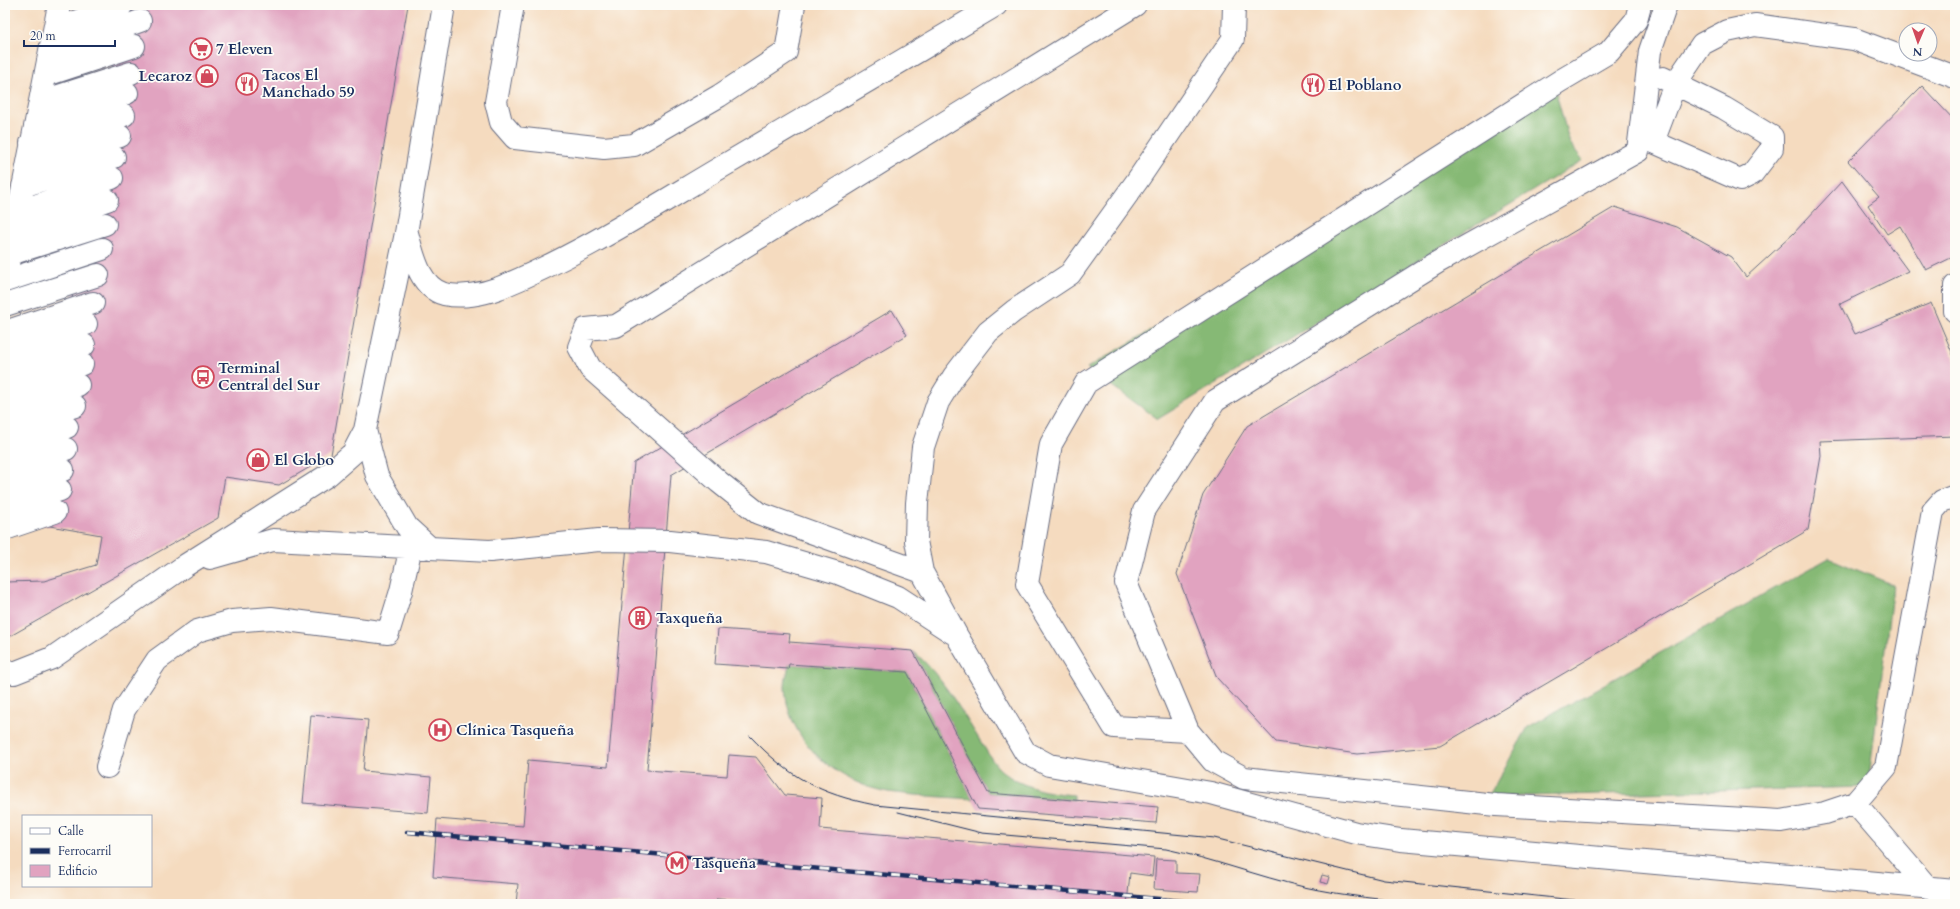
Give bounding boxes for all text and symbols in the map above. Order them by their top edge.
scale bar [24,22,115,48]
north arrow [1898,22,1938,62]
text: 20 m [30,28,57,44]
supermarket icon: 7 Eleven [188,36,214,62]
place label: 7 Eleven [216,39,273,59]
text: N [1912,44,1923,59]
shop icon: Lecaroz [194,63,220,89]
place label: Tacos El Manchado 59 [262,65,355,102]
place label: Lecaroz [138,66,193,86]
restaurant icon: Tacos El Manchado 59 [234,71,260,97]
restaurant icon: El Poblano [1300,72,1326,98]
place label: El Poblano [1328,75,1402,95]
place label: Terminal Central del Sur [218,358,321,395]
bus stop icon: Terminal Central del Sur [190,364,216,390]
shop icon: El Globo [245,447,271,473]
place label: El Globo [274,450,334,470]
building icon: Taxqueña [627,605,653,631]
place label: Taxqueña [656,608,723,628]
hospital icon: Clínica Tasqueña [427,717,453,743]
place label: Clínica Tasqueña [456,720,575,740]
legend [22,815,152,887]
text: Calle [58,823,84,839]
text: Ferrocarril [58,843,111,859]
metro station icon: Tasqueña [664,850,690,876]
place label: Tasqueña [692,853,757,873]
text: Edificio [58,863,98,879]

